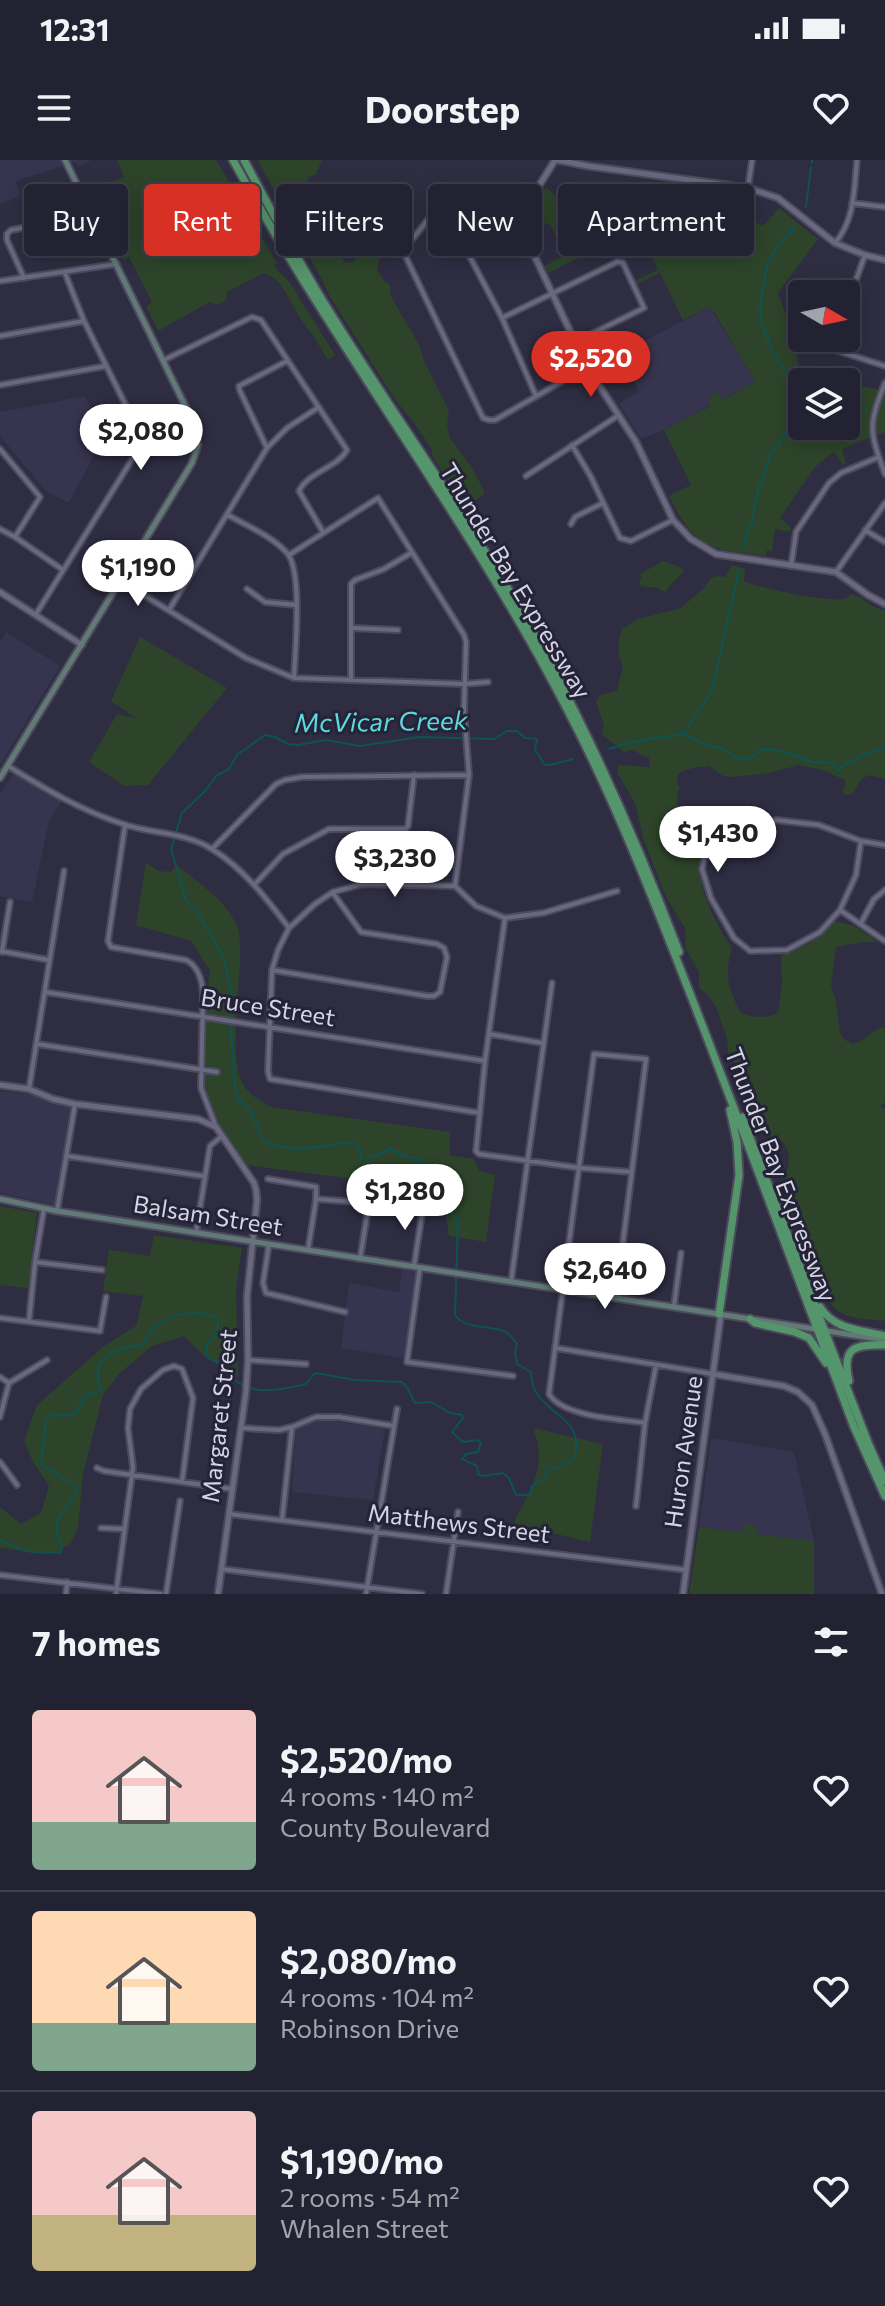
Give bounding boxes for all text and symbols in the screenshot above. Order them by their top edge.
text: 12:31 [40,10,110,47]
icon: menu [32,86,76,130]
text: Doorstep [365,86,520,130]
icon: heart [809,86,853,130]
chip: Buy [24,184,128,256]
chip: Rent [144,184,260,256]
chip: Filters [276,184,412,256]
chip: New [428,184,542,256]
chip: Apartment [558,184,754,256]
north arrow [788,280,860,352]
map controls [788,280,860,440]
pin: $2,520 [526,331,656,399]
text: $2,520 [549,341,633,372]
button: layers [788,368,860,440]
pin: $2,080 [76,404,206,472]
text: $2,080 [98,414,184,445]
street label: Thunder Bay Expressway [434,457,598,703]
pin: $1,190 [73,540,203,608]
text: $1,190 [100,550,176,581]
water label: McVicar Creek [294,703,469,738]
pin: $1,430 [653,806,783,874]
text: $1,430 [677,816,759,847]
pin: $3,230 [330,831,460,899]
text: $3,230 [353,841,437,872]
street label: Bruce Street [199,982,338,1031]
street label: Thunder Bay Expressway [719,1043,843,1306]
pin: $1,280 [340,1164,470,1232]
text: $1,280 [364,1174,446,1205]
street label: Balsam Street [131,1188,285,1241]
pin: $2,640 [540,1243,670,1311]
text: $2,640 [562,1253,648,1284]
street label: Margaret Street [195,1328,242,1504]
street label: Huron Avenue [657,1374,708,1530]
street label: Matthews Street [366,1497,552,1548]
icon: filters [809,1620,853,1664]
text: 7 homes [32,1621,161,1663]
text: $2,520/mo [280,1738,453,1780]
icon: home [96,1742,192,1838]
icon: heart [809,1768,853,1812]
text: 4 rooms · 140 m² [280,1780,474,1811]
text: County Boulevard [280,1811,490,1842]
text: $2,080/mo [280,1939,457,1981]
icon: home [96,1943,192,2039]
icon: heart [809,1969,853,2013]
text: 4 rooms · 104 m² [280,1981,474,2012]
text: Robinson Drive [280,2012,459,2043]
text: $1,190/mo [280,2139,443,2181]
icon: home [96,2143,192,2239]
icon: heart [809,2169,853,2213]
text: 2 rooms · 54 m² [280,2181,460,2212]
text: Whalen Street [280,2212,449,2243]

